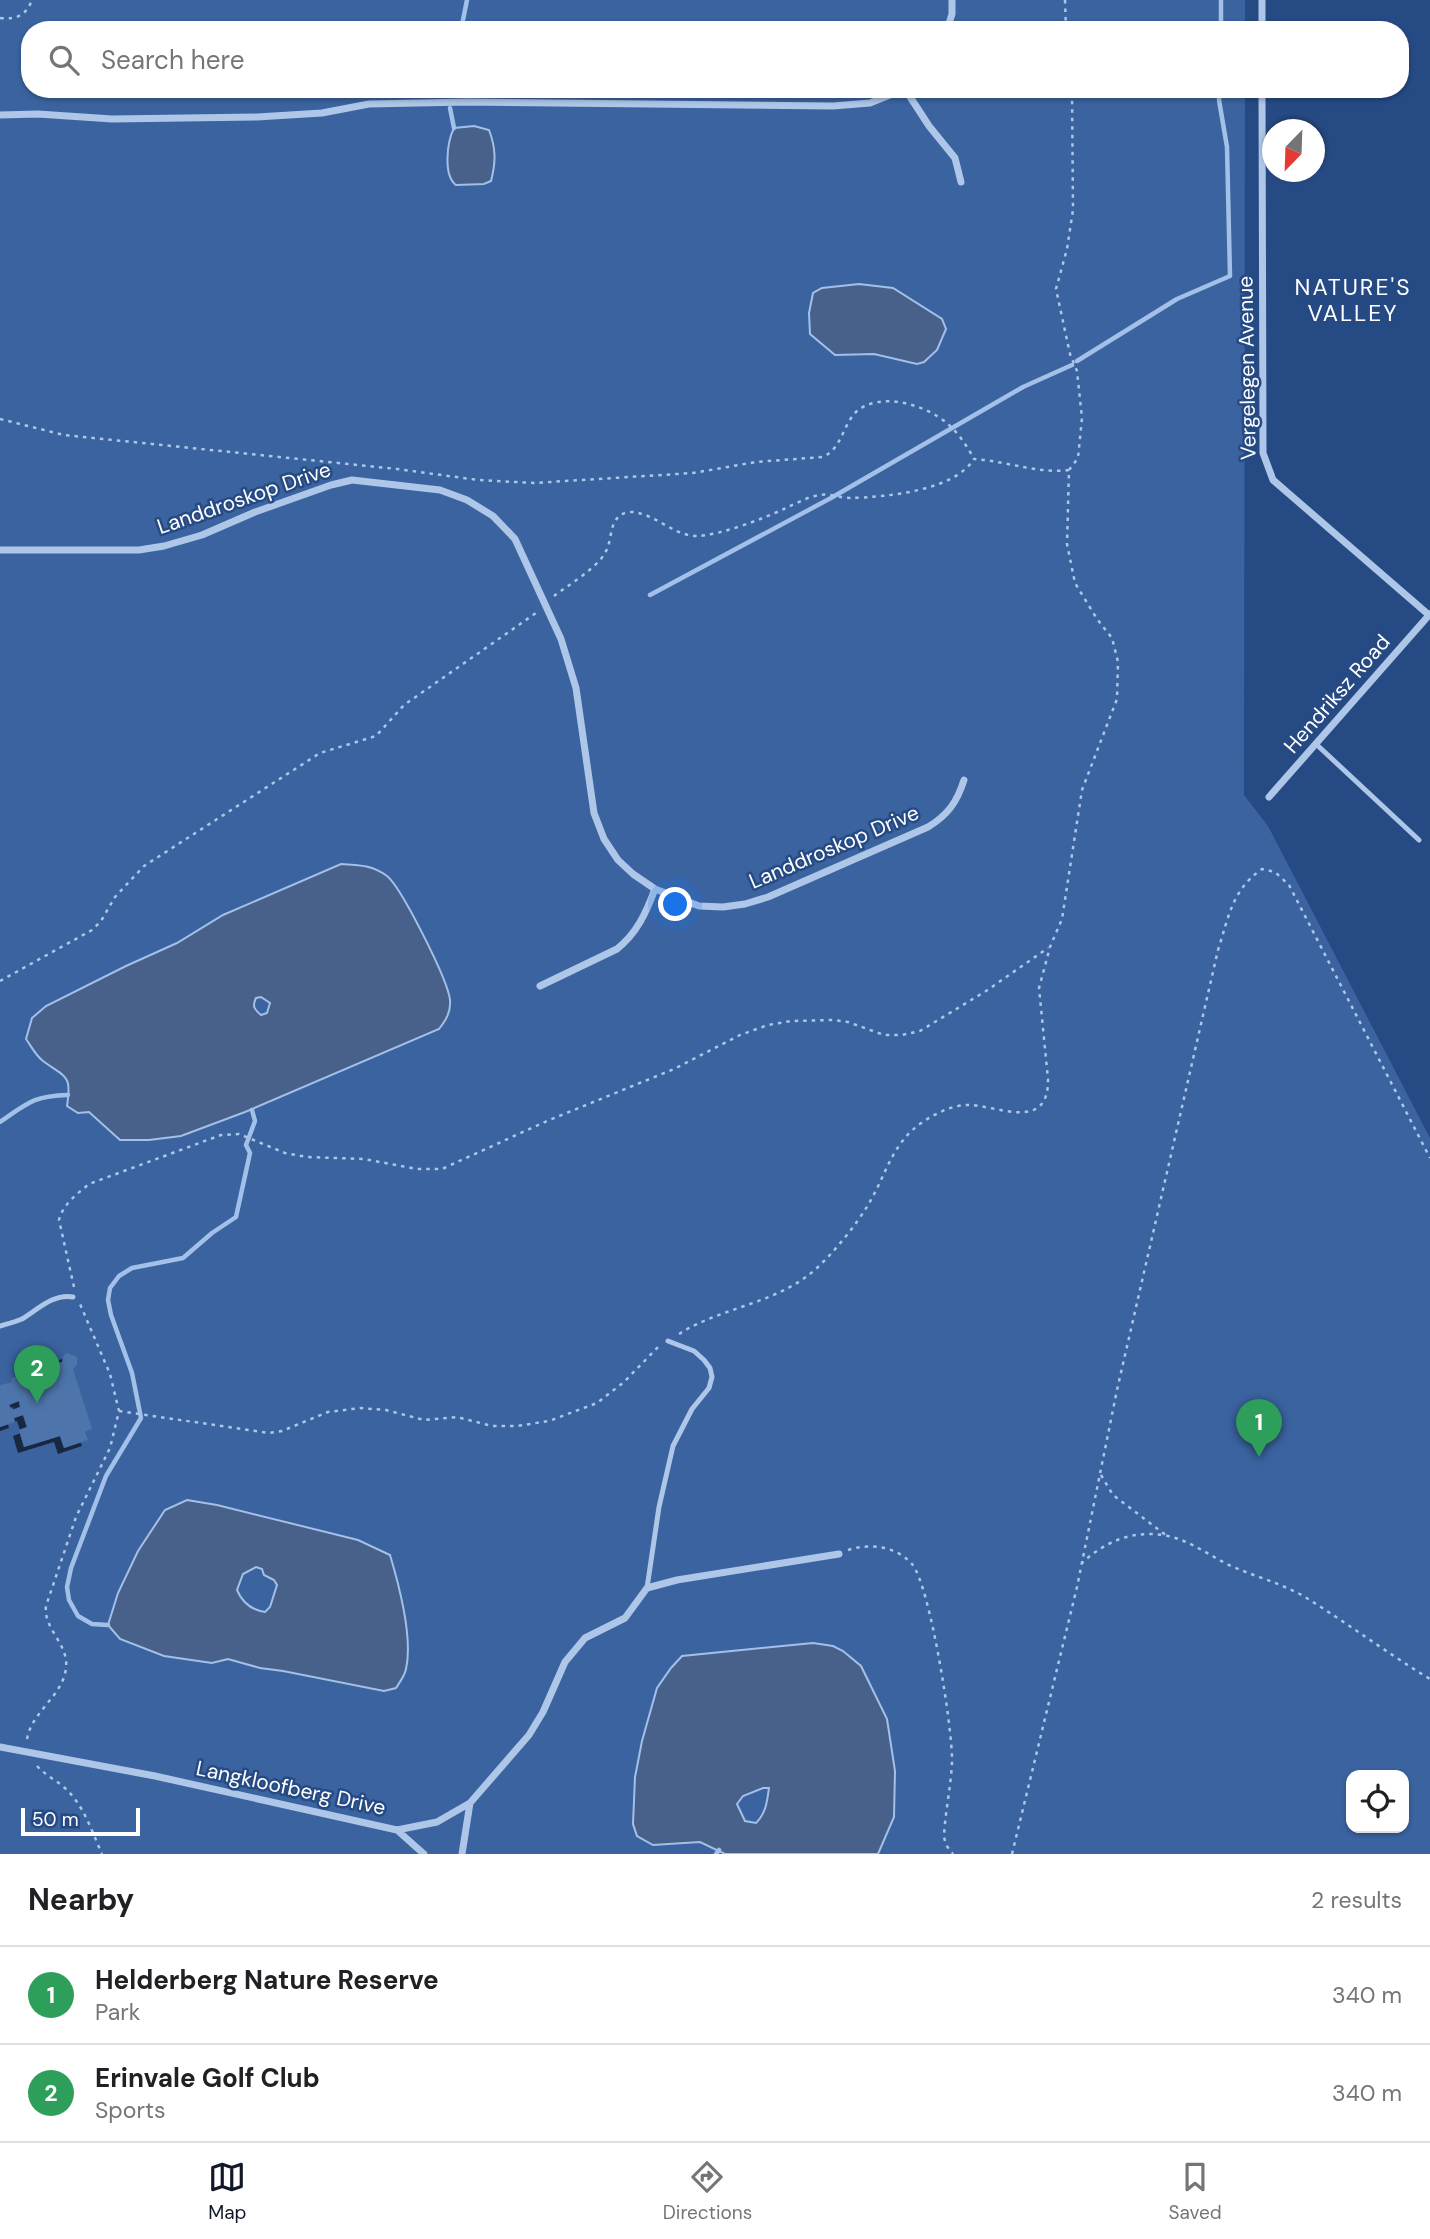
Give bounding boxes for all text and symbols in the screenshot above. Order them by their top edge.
search box [21,21,1409,98]
icon: search [45,41,83,79]
text: Search here [101,43,244,77]
north arrow [1262,119,1325,182]
district label: NATURE'S VALLEY [1295,272,1411,328]
street label: Vergelegen Avenue [1231,276,1263,460]
street label: Landdroskop Drive [153,455,335,541]
street label: Hendriksz Road [1278,629,1396,759]
street label: Landdroskop Drive [745,799,923,895]
your location [658,887,692,921]
pin: 2 [14,1345,60,1403]
pin: 1 [1236,1399,1282,1457]
street label: Langkloofberg Drive [194,1754,388,1822]
map controls [1346,1770,1409,1833]
button: locate [1346,1770,1409,1833]
scale bar [21,1805,140,1837]
text: 50 m [32,1807,79,1832]
text: Nearby [28,1880,134,1919]
text: 2 results [1311,1885,1402,1915]
text: Helderberg Nature Reserve [95,1963,439,1997]
text: 1 [47,1980,55,2010]
text: 340 m [1332,1980,1402,2010]
text: Park [95,1997,140,2027]
text: Erinvale Golf Club [95,2061,320,2095]
text: 2 [44,2078,58,2108]
text: 340 m [1332,2078,1402,2108]
text: Sports [95,2095,165,2125]
tab: Map [208,2158,246,2225]
tab: Directions [663,2158,752,2225]
tab: Saved [1169,2158,1222,2225]

